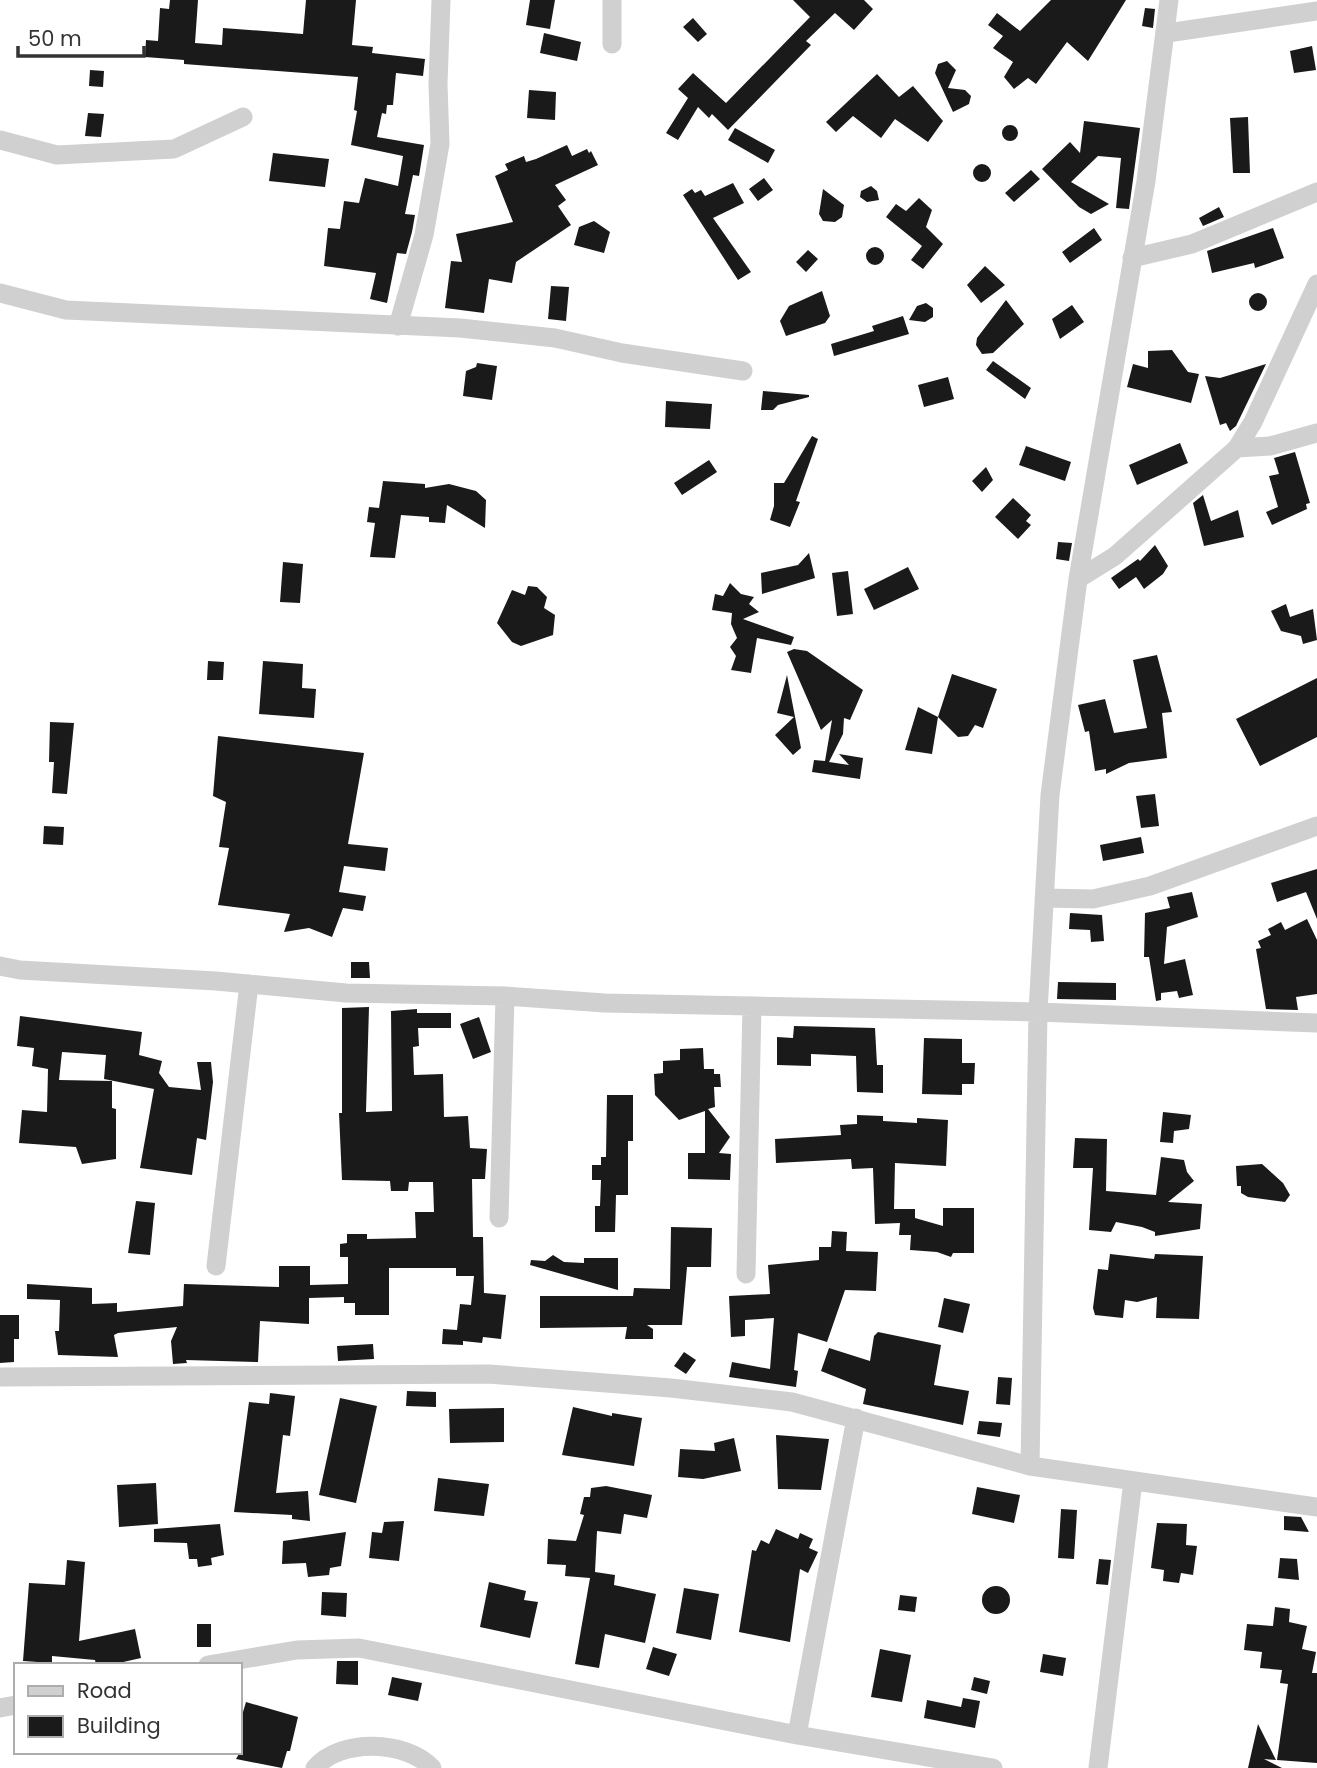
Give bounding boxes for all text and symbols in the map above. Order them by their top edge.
scale bar [18,14,144,58]
text: 50 m [28,24,82,53]
legend [14,1663,242,1754]
text: Road [77,1676,132,1705]
text: Building [77,1711,161,1740]

